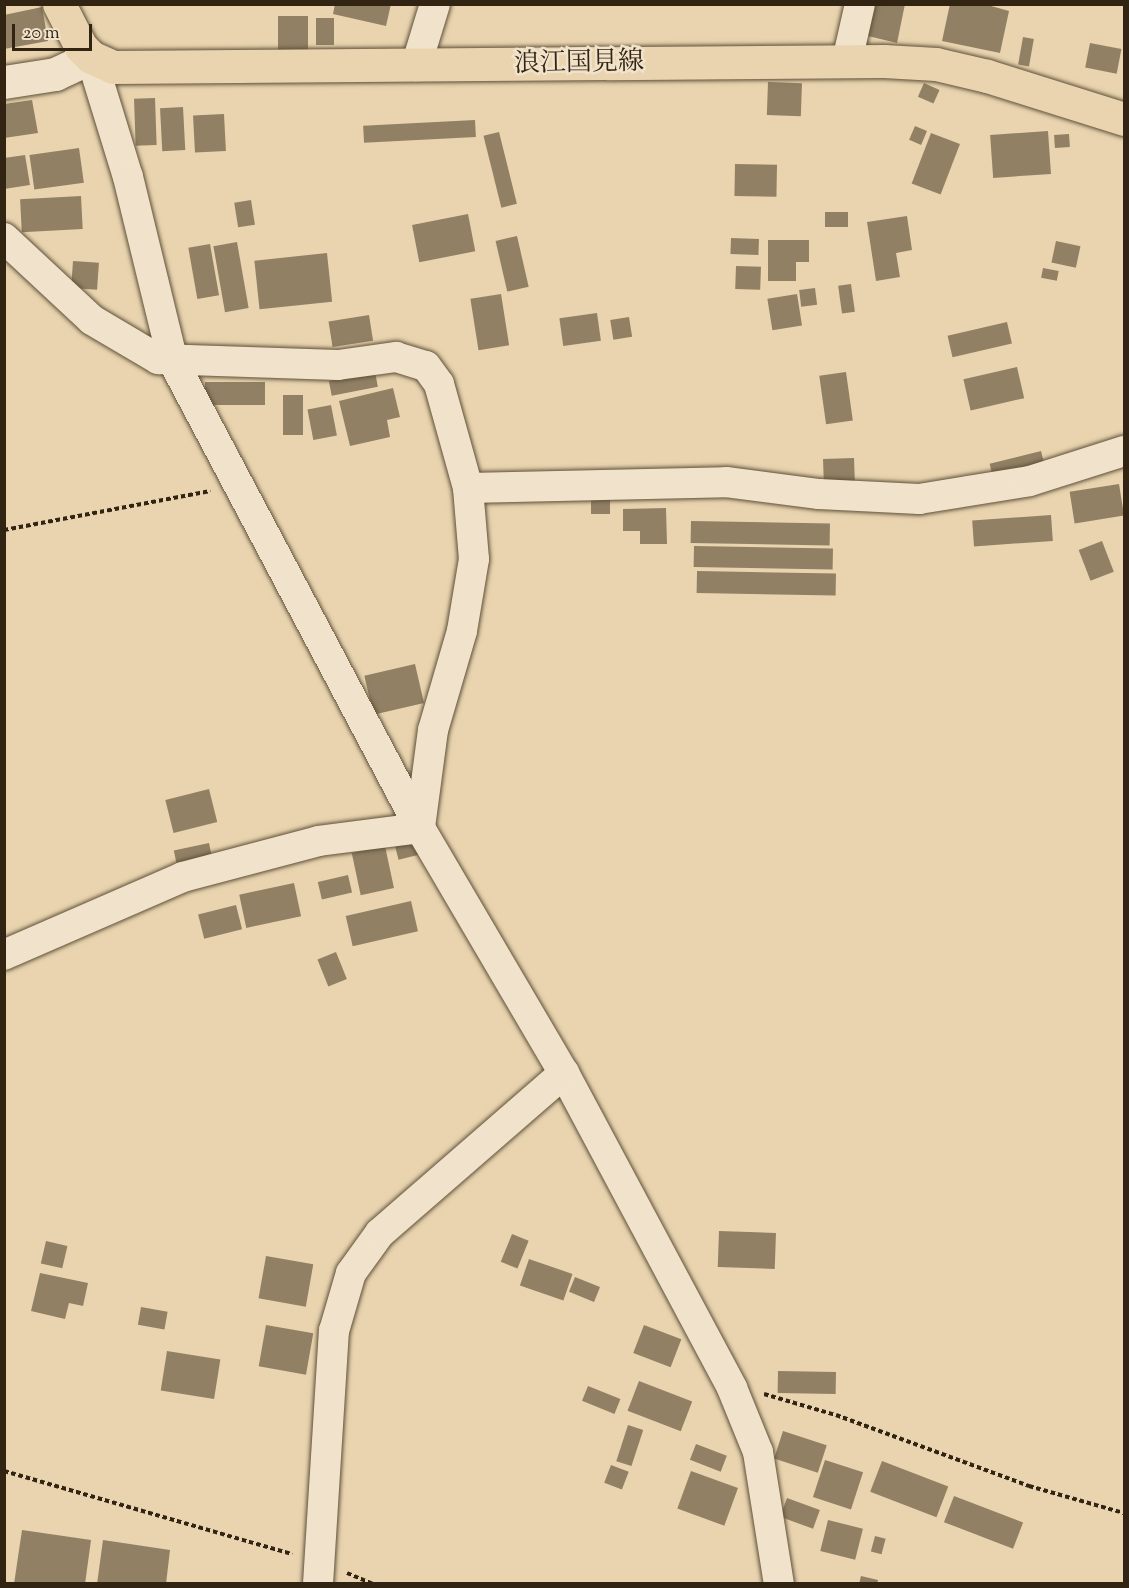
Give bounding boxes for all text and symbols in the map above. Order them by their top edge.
scale bar [15,12,94,50]
text: 20 m [23,21,60,47]
street label: 浪江国見線 [514,47,644,81]

